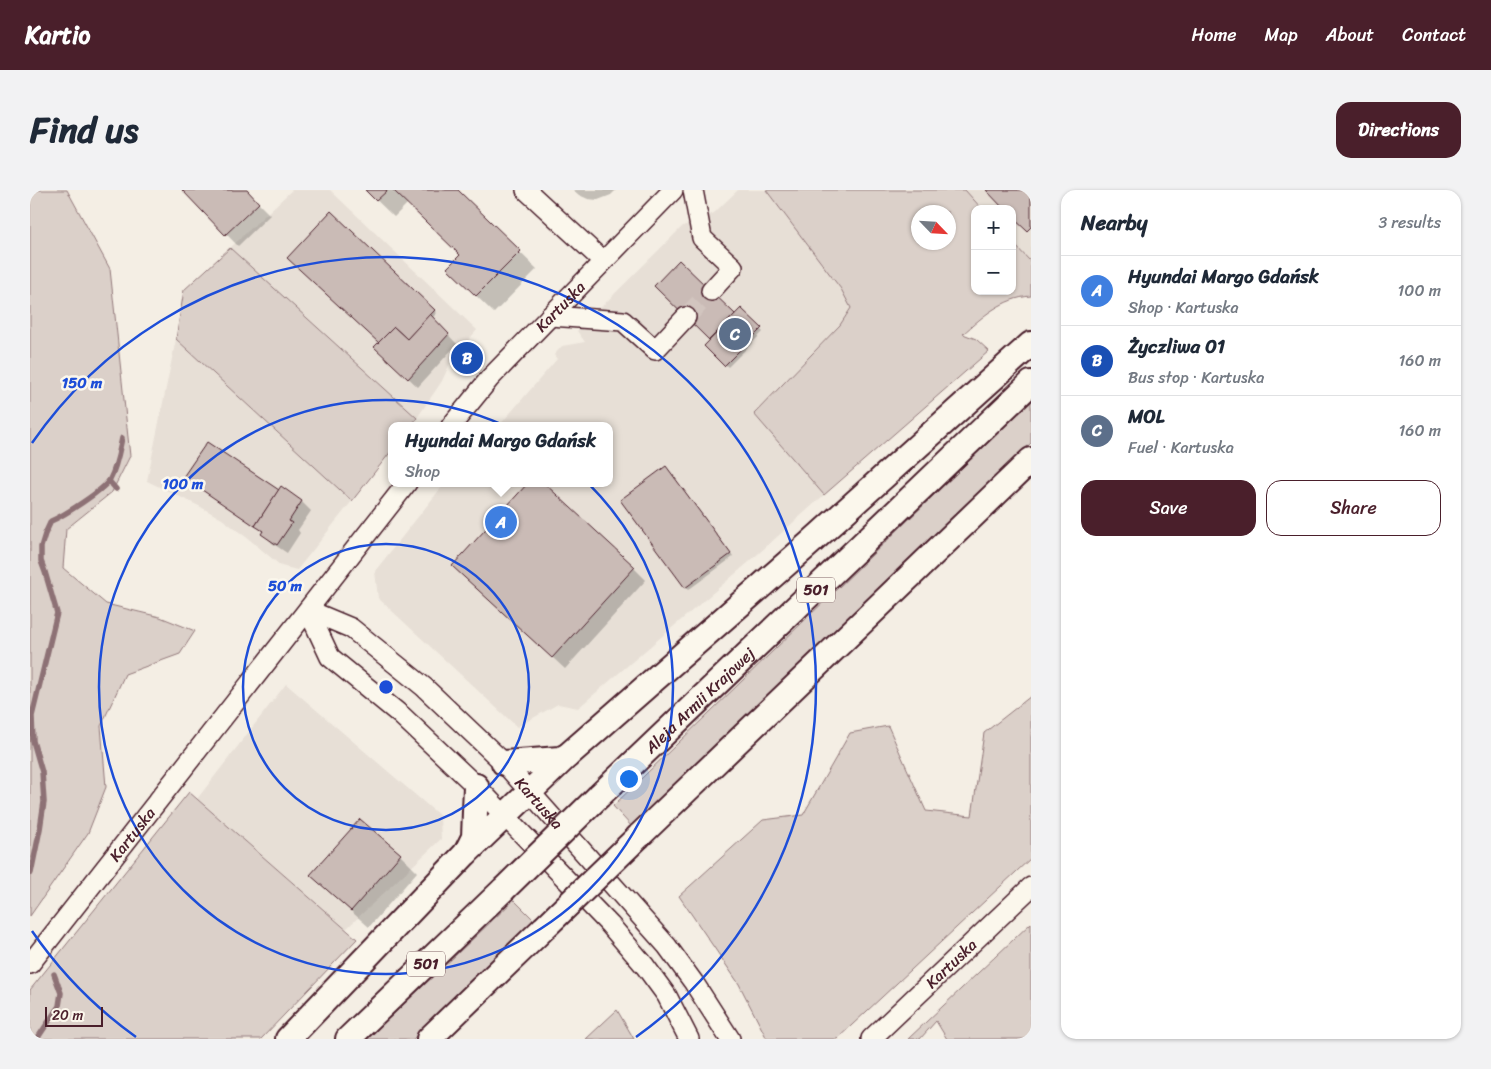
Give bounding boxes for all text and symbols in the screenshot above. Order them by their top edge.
text: Kartio [25,14,90,56]
text: Home [1192,19,1237,51]
text: Map [1265,19,1298,51]
text: About [1326,19,1374,51]
text: Contact [1402,19,1466,51]
text: Find us [30,99,138,161]
button: Directions [1336,102,1461,158]
text: Nearby [1081,204,1147,242]
north arrow [911,205,956,250]
map controls [971,205,1016,295]
button: + [971,205,1016,250]
text: 3 results [1378,208,1441,237]
button: − [971,250,1016,295]
text: Hyundai Margo Gdańsk [1128,260,1319,293]
street label: Kartuska [527,274,592,339]
text: A [1092,276,1102,305]
text: 100 m [1397,276,1441,305]
text: Shop · Kartuska [1128,293,1239,322]
pin: C [719,315,751,353]
text: Życzliwa 01 [1128,330,1225,363]
pin: B [451,339,483,377]
text: B [1092,346,1102,375]
text: 160 m [1398,346,1441,375]
text: Bus stop · Kartuska [1128,363,1264,392]
text: 150 m [62,370,103,396]
text: MOL [1128,400,1165,433]
text: C [1092,416,1102,445]
text: 160 m [1398,416,1441,445]
popup [388,422,613,487]
text: Hyundai Margo Gdańsk [405,424,596,457]
text: Fuel · Kartuska [1128,433,1234,462]
text: Shop [405,457,440,486]
text: 100 m [163,471,204,497]
button: Save [1081,480,1256,536]
button: Share [1266,480,1441,536]
pin: A [485,503,517,541]
text: 50 m [268,573,303,599]
road number: 501 [797,578,835,602]
street label: Aleja Armii Krajowej [637,639,762,761]
centre of rings [377,678,395,696]
your location [616,766,642,792]
street label: Kartuska [508,770,571,836]
street label: Kartuska [101,800,163,868]
street label: Kartuska [918,931,984,995]
road number: 501 [407,952,445,976]
text: 20 m [52,1003,83,1028]
scale bar [45,1004,102,1027]

